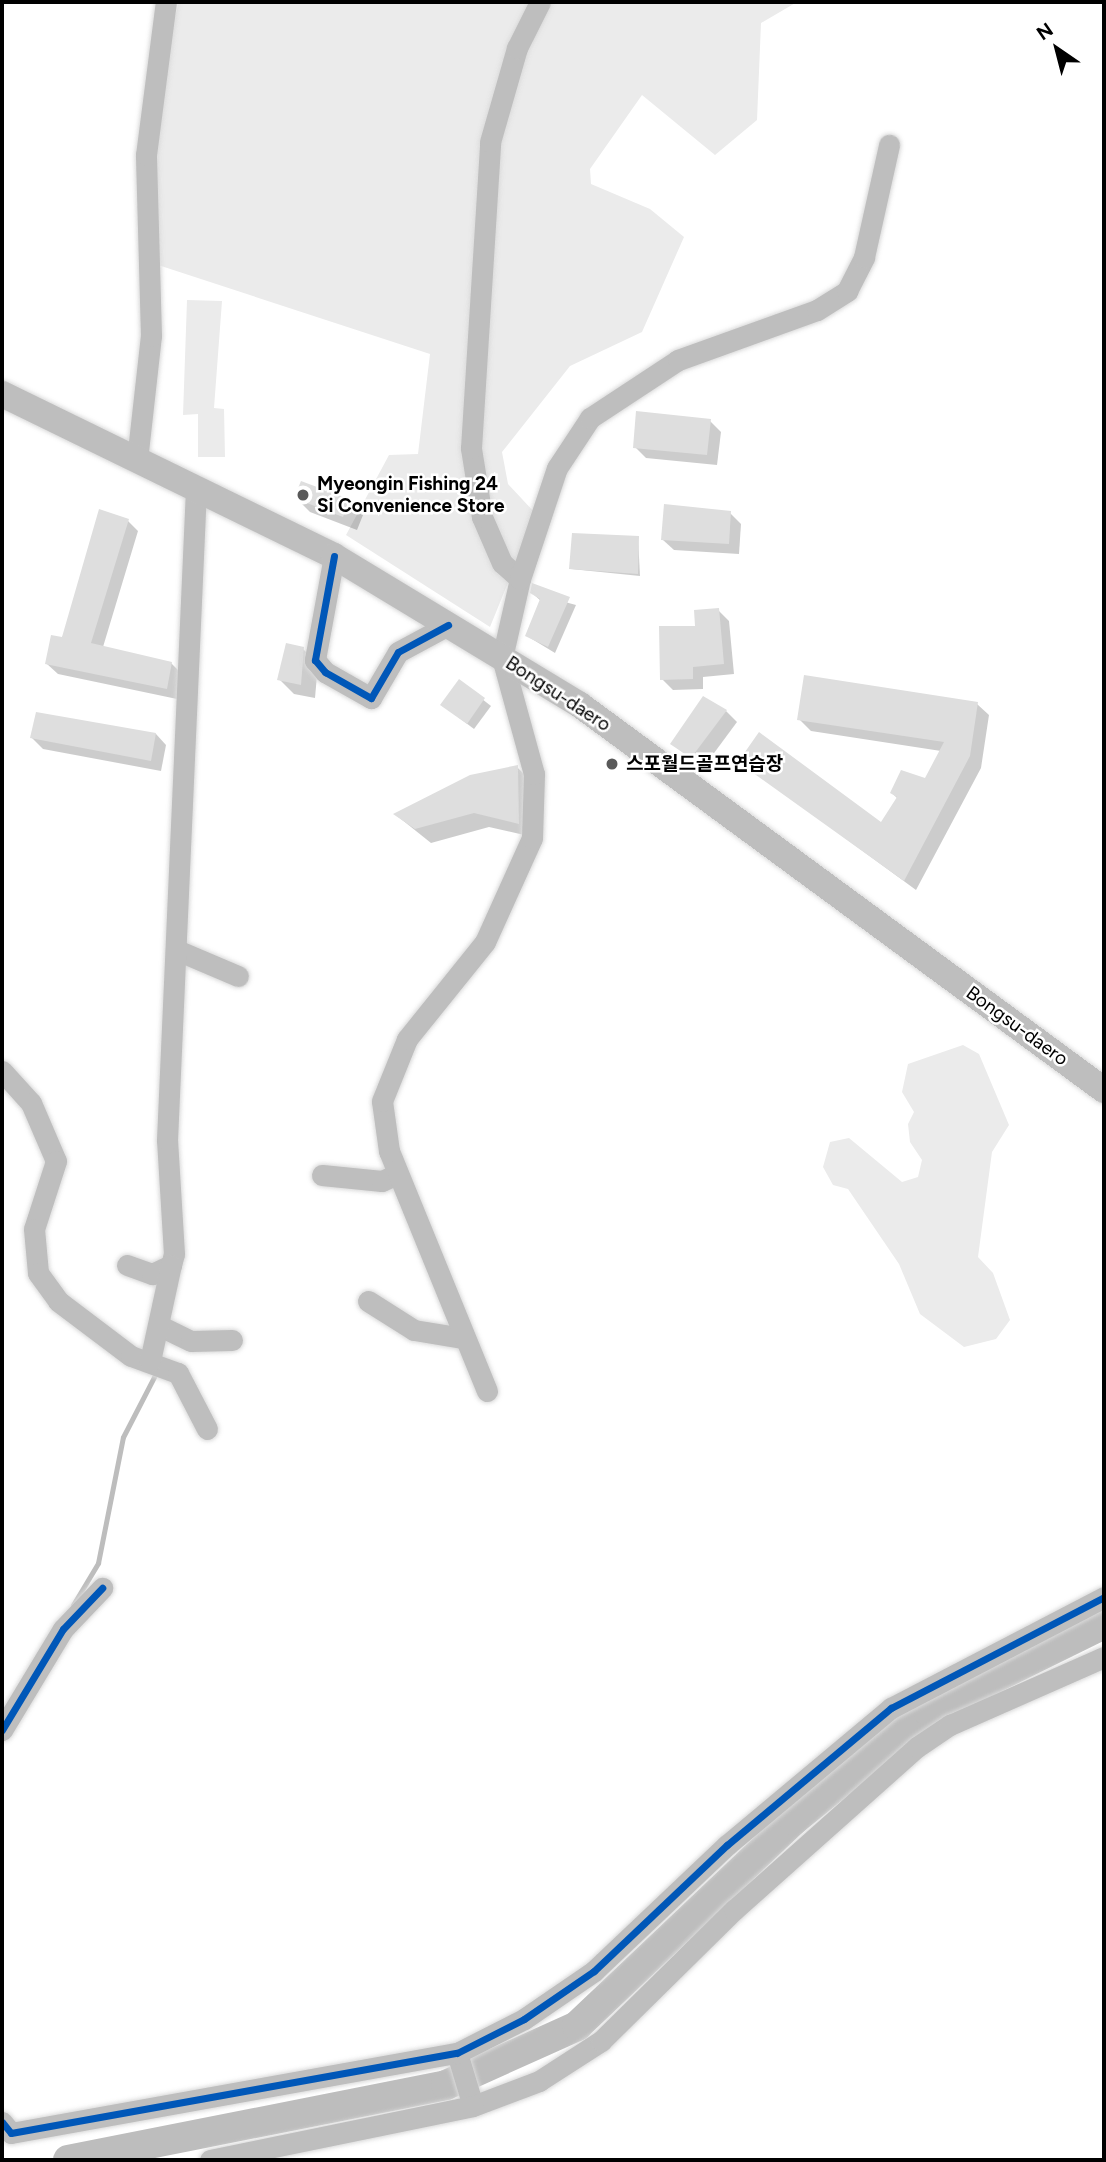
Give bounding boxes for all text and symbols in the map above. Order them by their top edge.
north arrow [1022,14,1092,84]
text: N [1032,18,1057,45]
place label: Myeongin Fishing 24 Si Convenience Store [317,473,504,517]
marker: Myeongin Fishing 24 Si Convenience Store [295,487,311,503]
street label: Bongsu-daero [501,652,615,736]
place label: 스포월드골프연습장 [626,753,783,775]
marker: 스포월드골프연습장 [604,756,620,772]
street label: Bongsu-daero [962,981,1072,1071]

